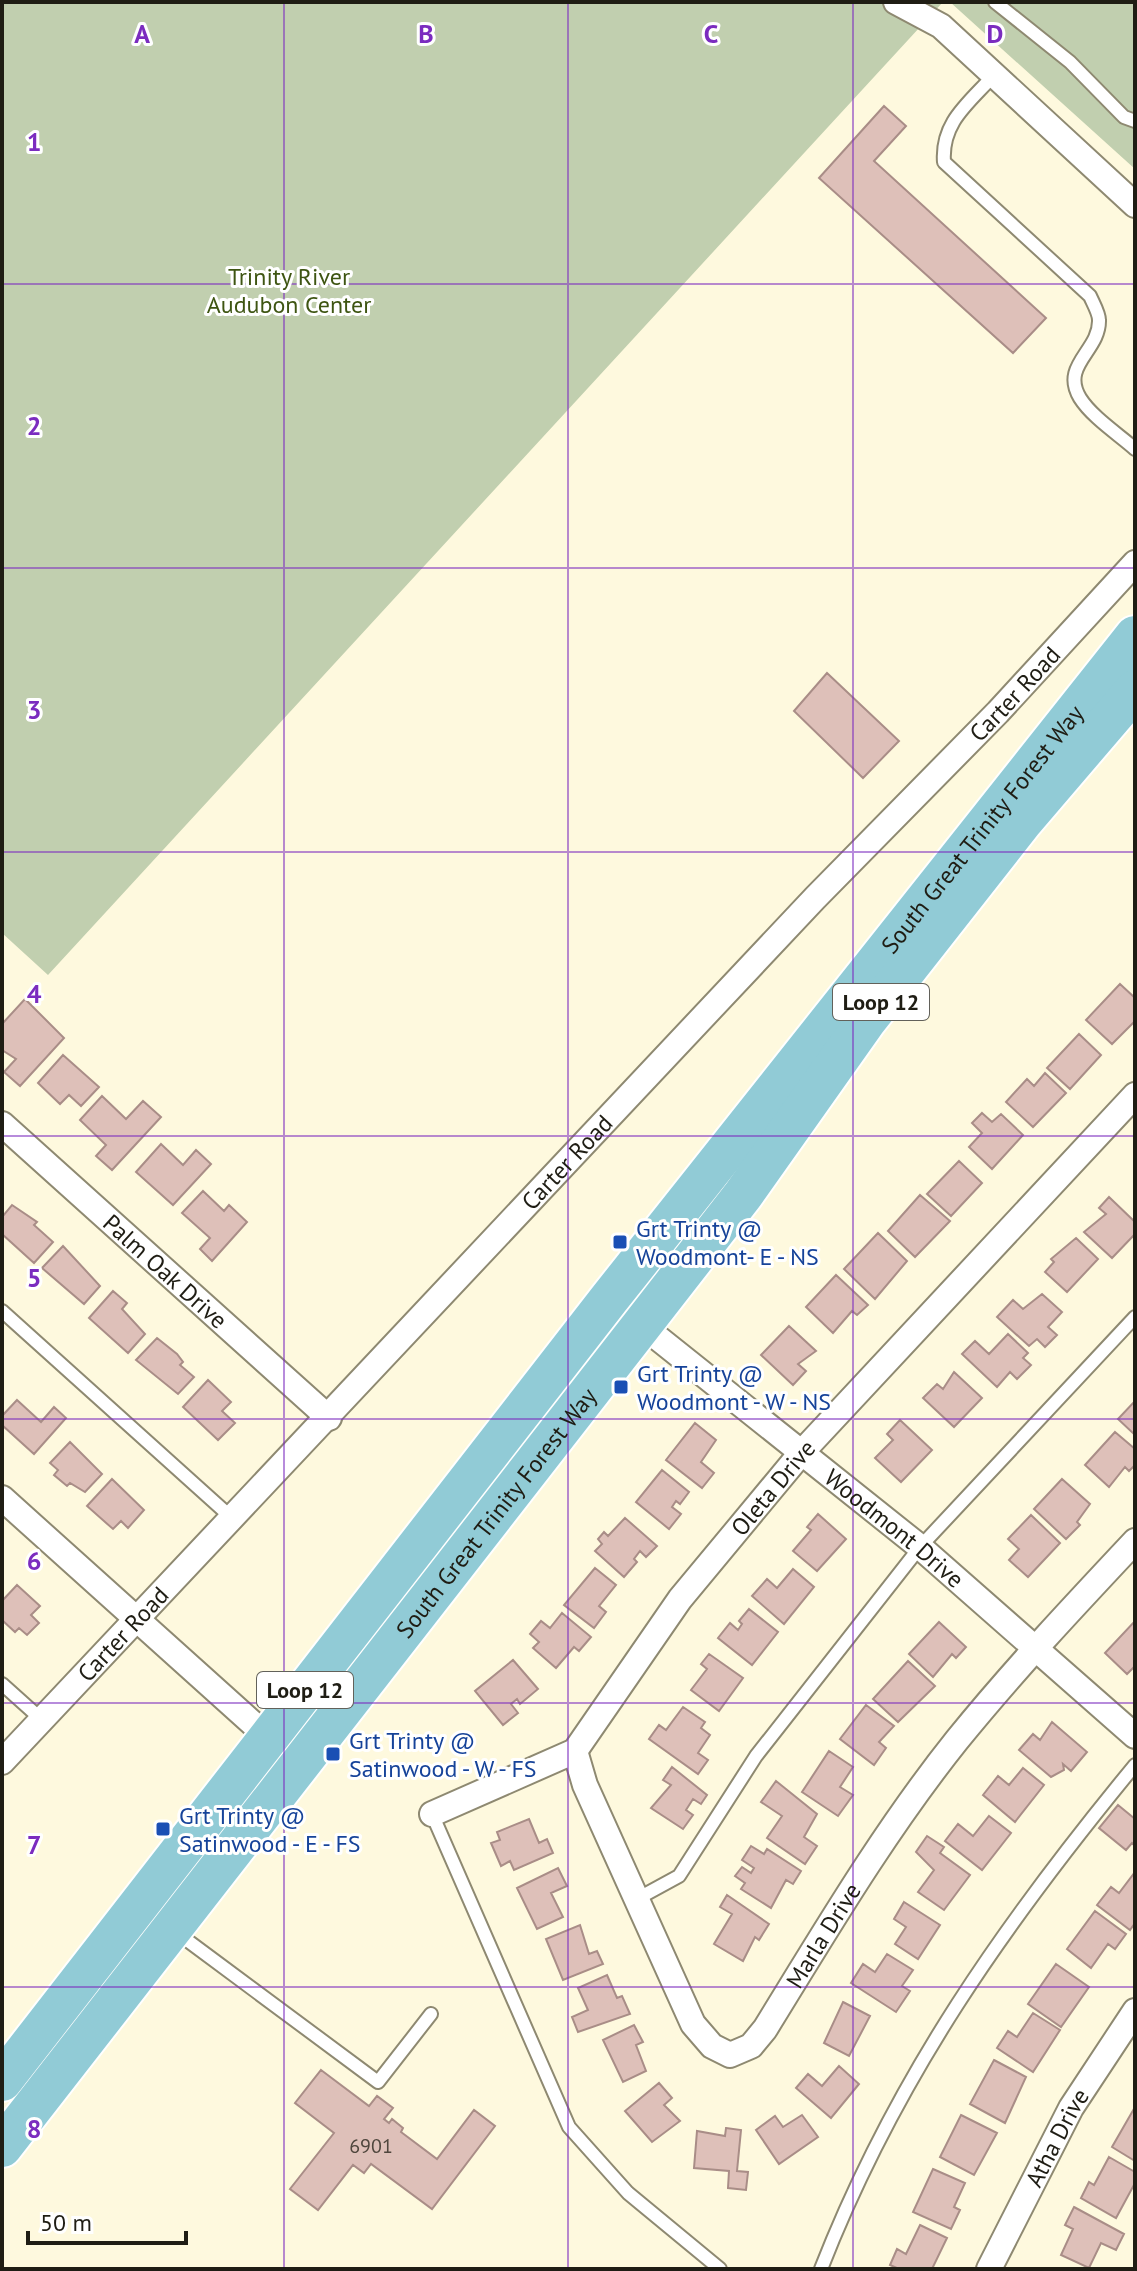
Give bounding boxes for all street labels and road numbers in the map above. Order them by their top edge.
street label: Carter Road [962,639,1067,748]
street label: South Great Trinity Forest Way [874,698,1090,960]
road number: Loop 12 [833,984,929,1020]
street label: Carter Road [514,1108,619,1216]
street label: Palm Oak Drive [97,1207,234,1335]
street label: South Great Trinity Forest Way [389,1381,603,1644]
street label: Oleta Drive [724,1433,821,1542]
street label: Woodmont Drive [818,1462,971,1594]
street label: Carter Road [70,1580,175,1688]
road number: Loop 12 [257,1672,353,1708]
street label: Marla Drive [779,1877,867,1994]
street label: Atha Drive [1018,2082,1095,2192]

